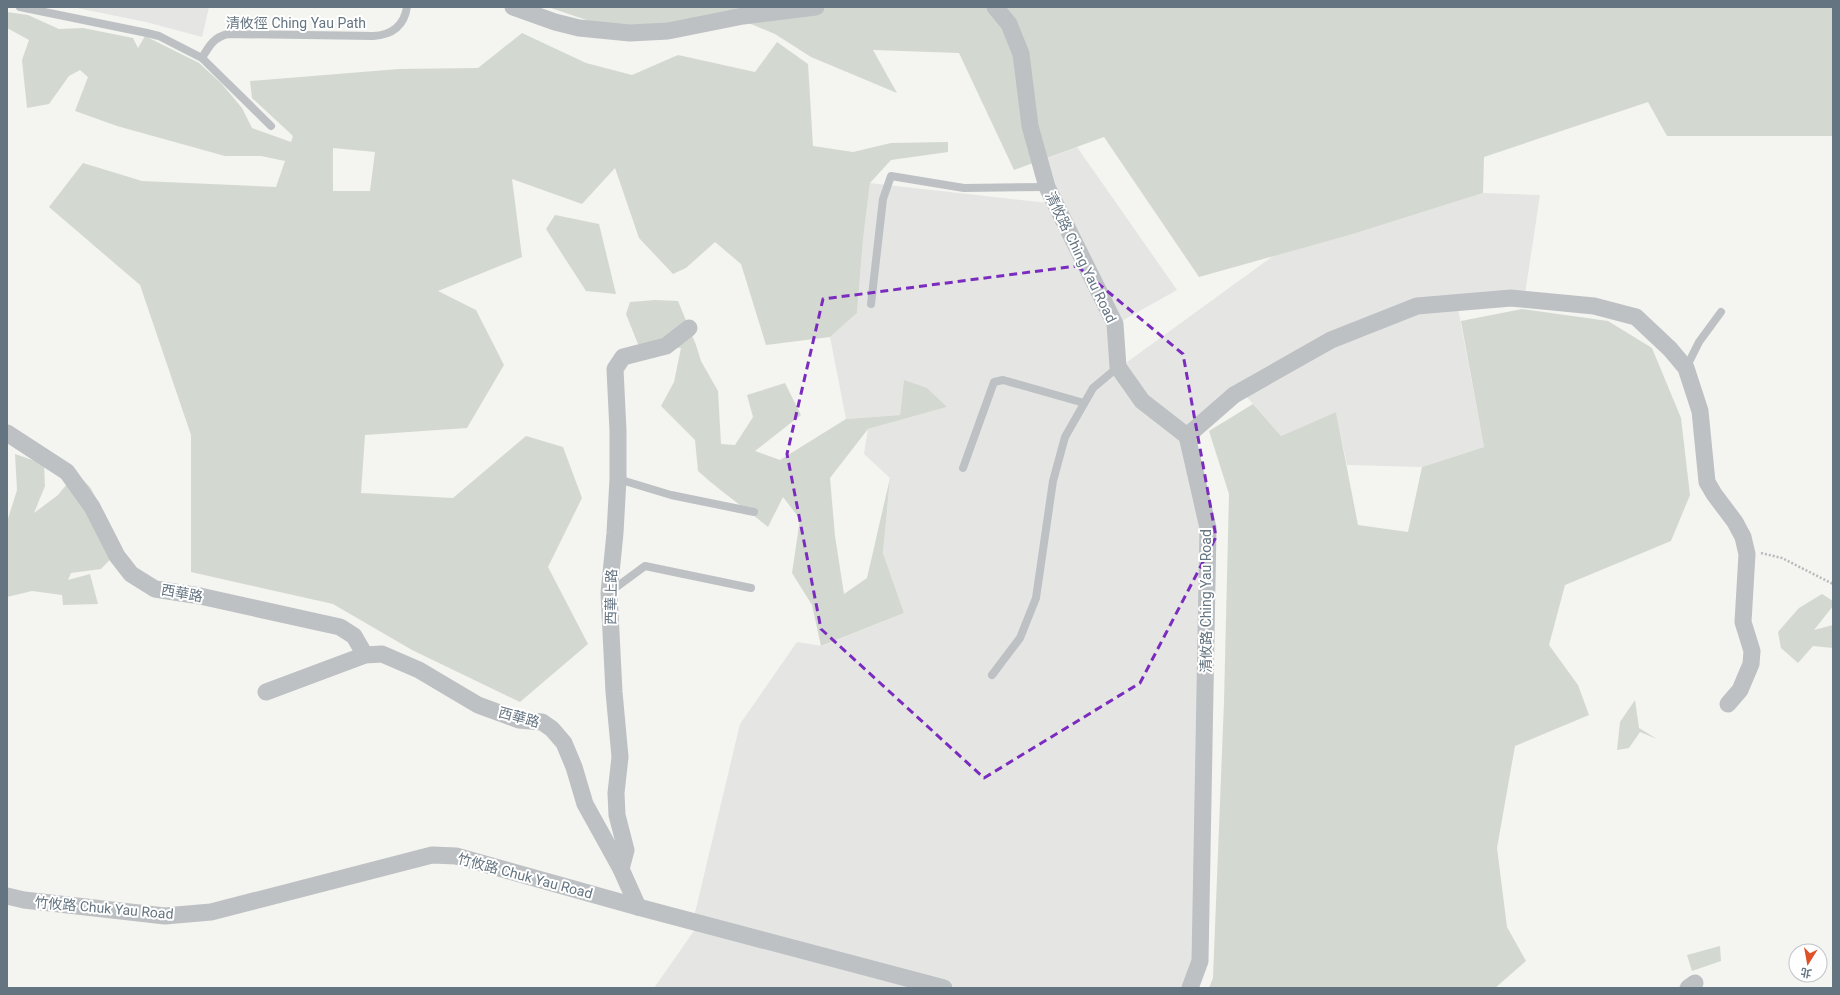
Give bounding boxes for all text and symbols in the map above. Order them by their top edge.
street label: 清攸徑 Ching Yau Path [226,15,366,31]
street label: 清攸路 Ching Yau Road [1042,189,1120,325]
street label: 清攸路 Ching Yau Road [1198,529,1214,673]
street label: 西華上路 [603,569,619,625]
street label: 西華路 [160,581,204,605]
street label: 西華路 [497,704,541,730]
street label: 竹攸路 Chuk Yau Road [456,850,594,902]
street label: 竹攸路 Chuk Yau Road [34,894,174,922]
north arrow [1788,943,1828,983]
text: 北 [1800,965,1813,980]

